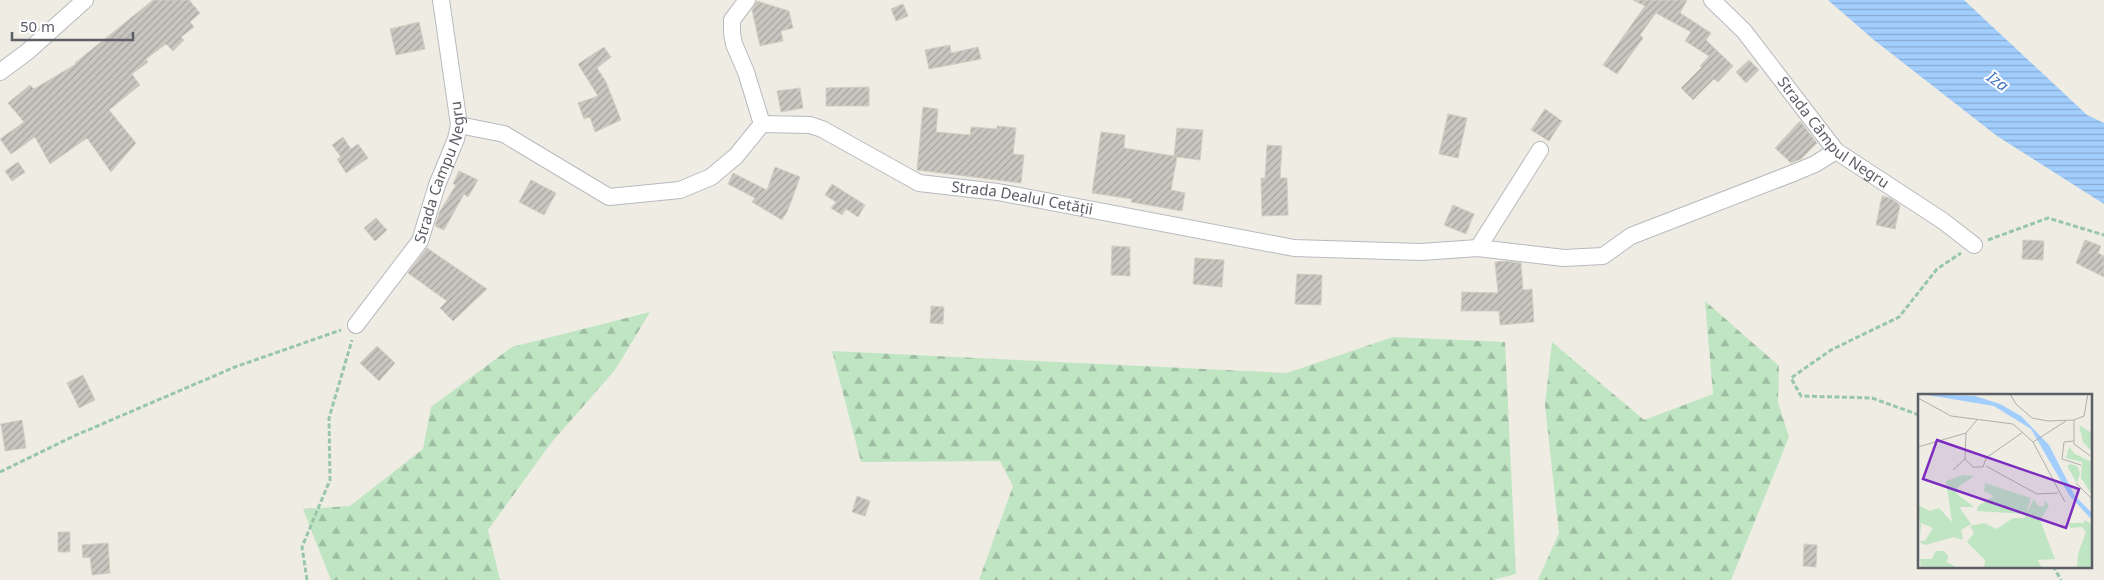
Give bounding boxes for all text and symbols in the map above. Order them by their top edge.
scale bar [12,10,134,42]
text: 50 m [20,16,55,36]
water label: Iza [1982,65,2013,96]
street label: Strada Câmpul Negru [1774,72,1893,192]
street label: Strada Campu Negru [409,100,468,245]
street label: Strada Dealul Cetății [950,176,1095,219]
inset map [1918,394,2092,568]

